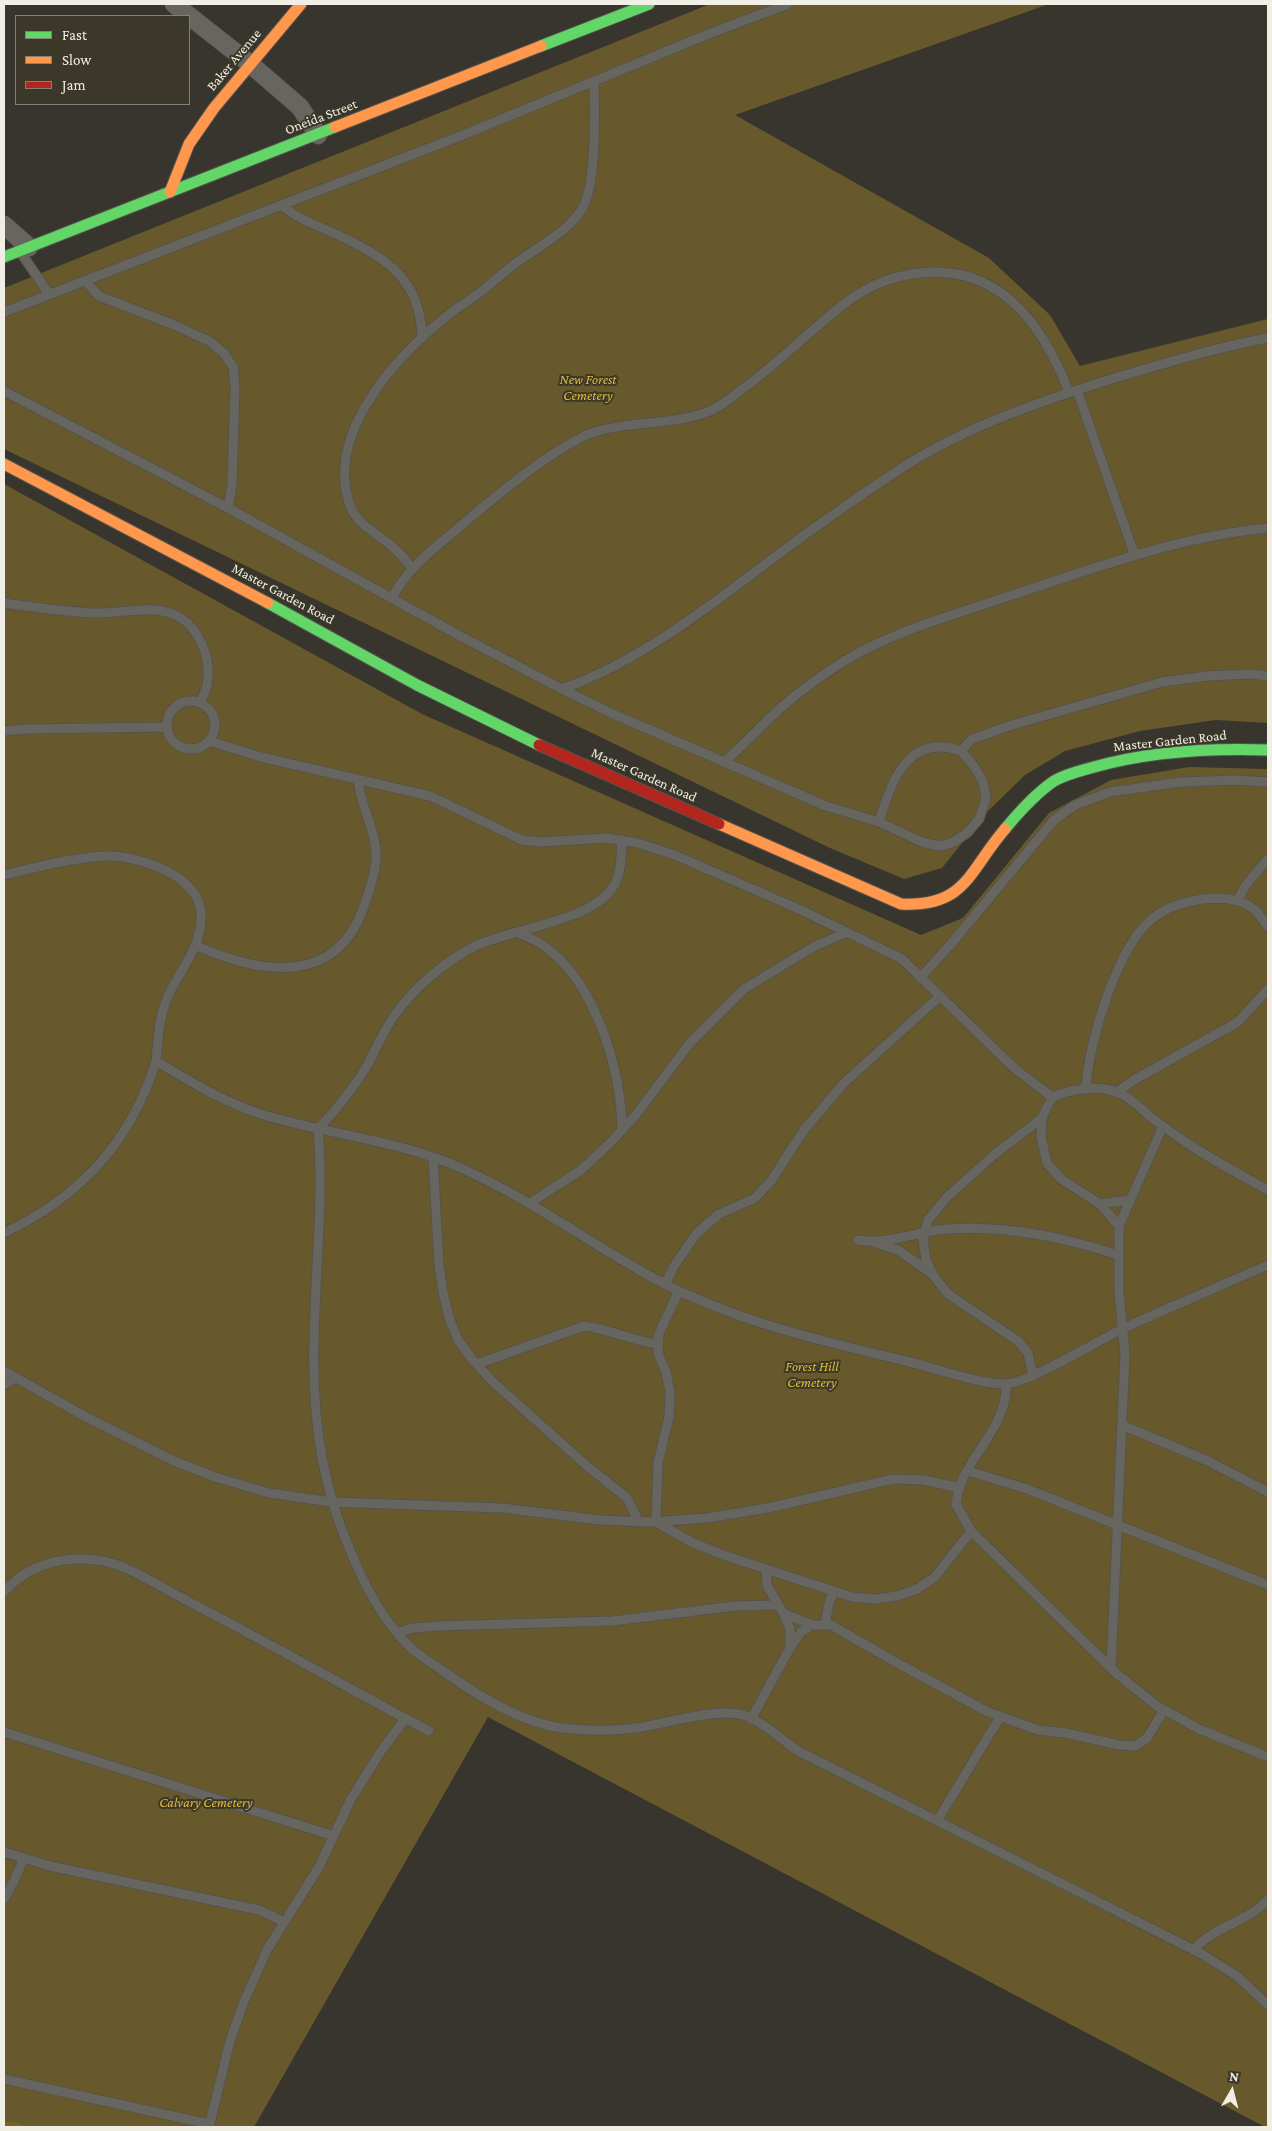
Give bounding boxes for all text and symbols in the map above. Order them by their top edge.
legend [15,15,190,105]
street label: Baker Avenue [203,26,265,94]
text: Fast [62,27,87,43]
text: Slow [62,52,91,68]
text: Jam [62,77,85,93]
street label: Oneida Street [283,96,359,138]
park label: New Forest Cemetery [560,372,616,404]
street label: Master Garden Road [229,560,337,628]
street label: Master Garden Road [1112,727,1228,755]
street label: Master Garden Road [589,744,699,806]
park label: Forest Hill Cemetery [785,1359,839,1391]
park label: Calvary Cemetery [159,1795,253,1811]
north arrow [1207,2066,1257,2116]
text: N [1228,2068,1240,2085]

